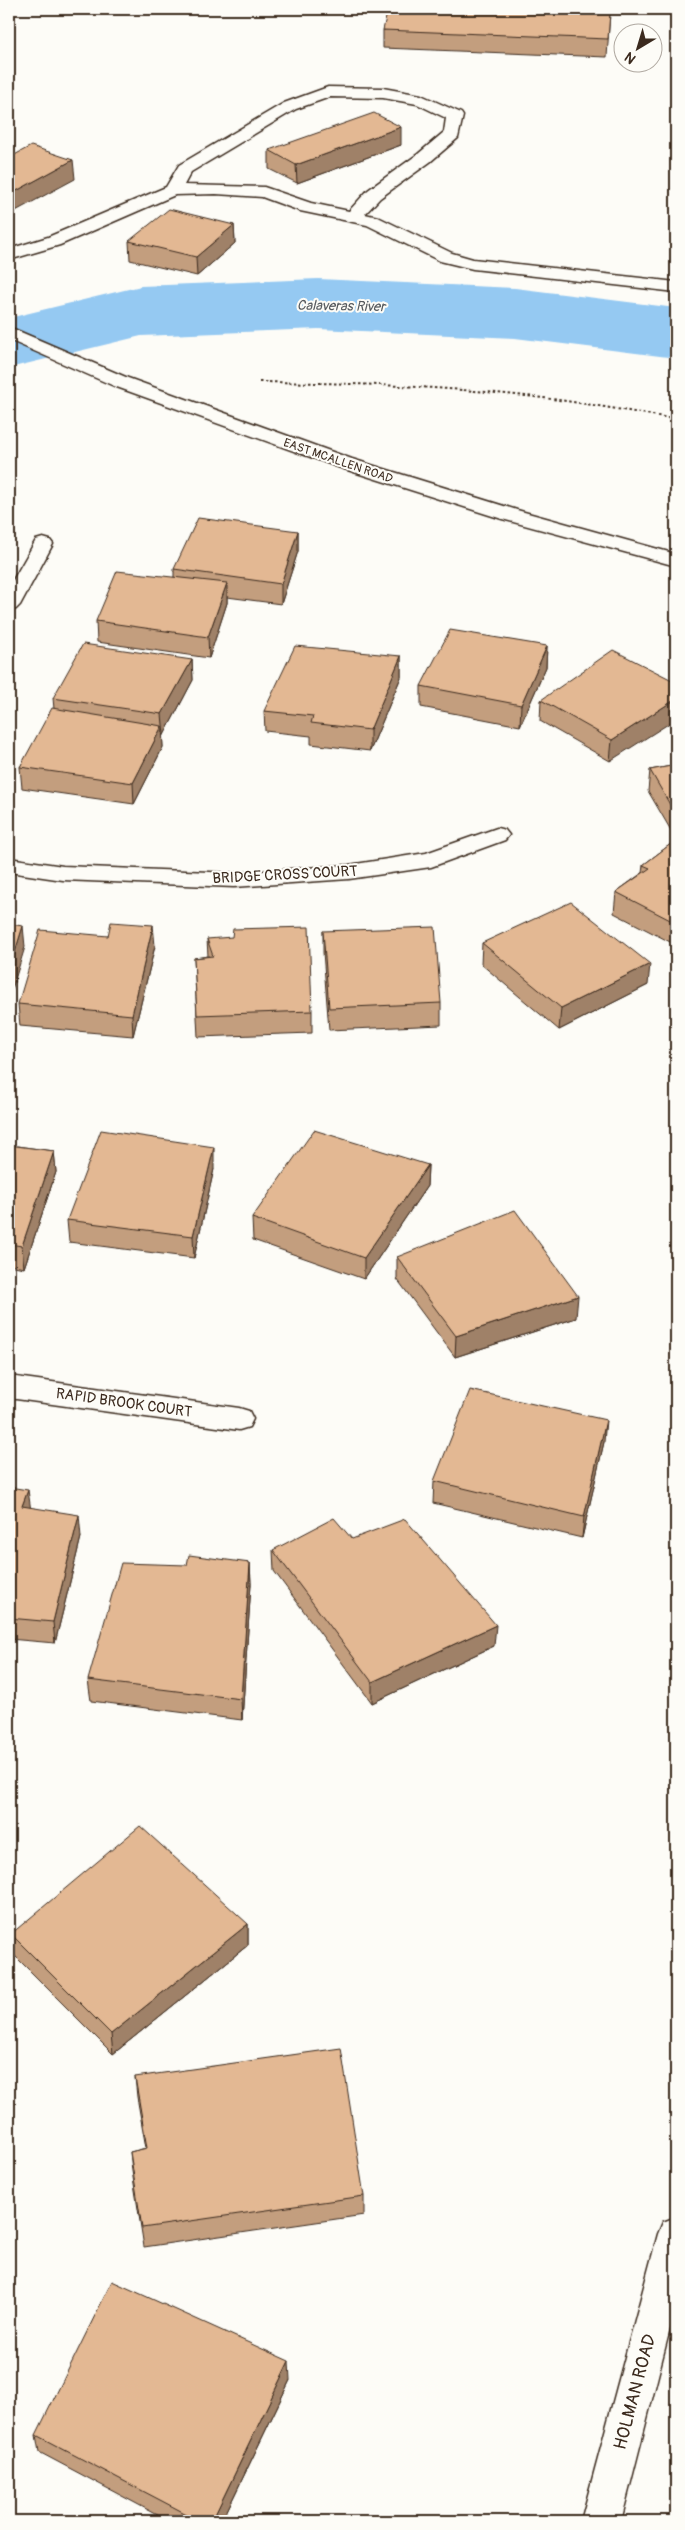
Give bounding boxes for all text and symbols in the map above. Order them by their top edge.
north arrow [612,22,662,72]
text: N [621,48,639,67]
water label: Calaveras River [297,297,387,315]
street label: EAST MCALLEN ROAD [281,435,395,487]
street label: BRIDGE CROSS COURT [212,862,358,888]
street label: RAPID BROOK COURT [55,1384,193,1422]
street label: HOLMAN ROAD [609,2332,661,2452]

